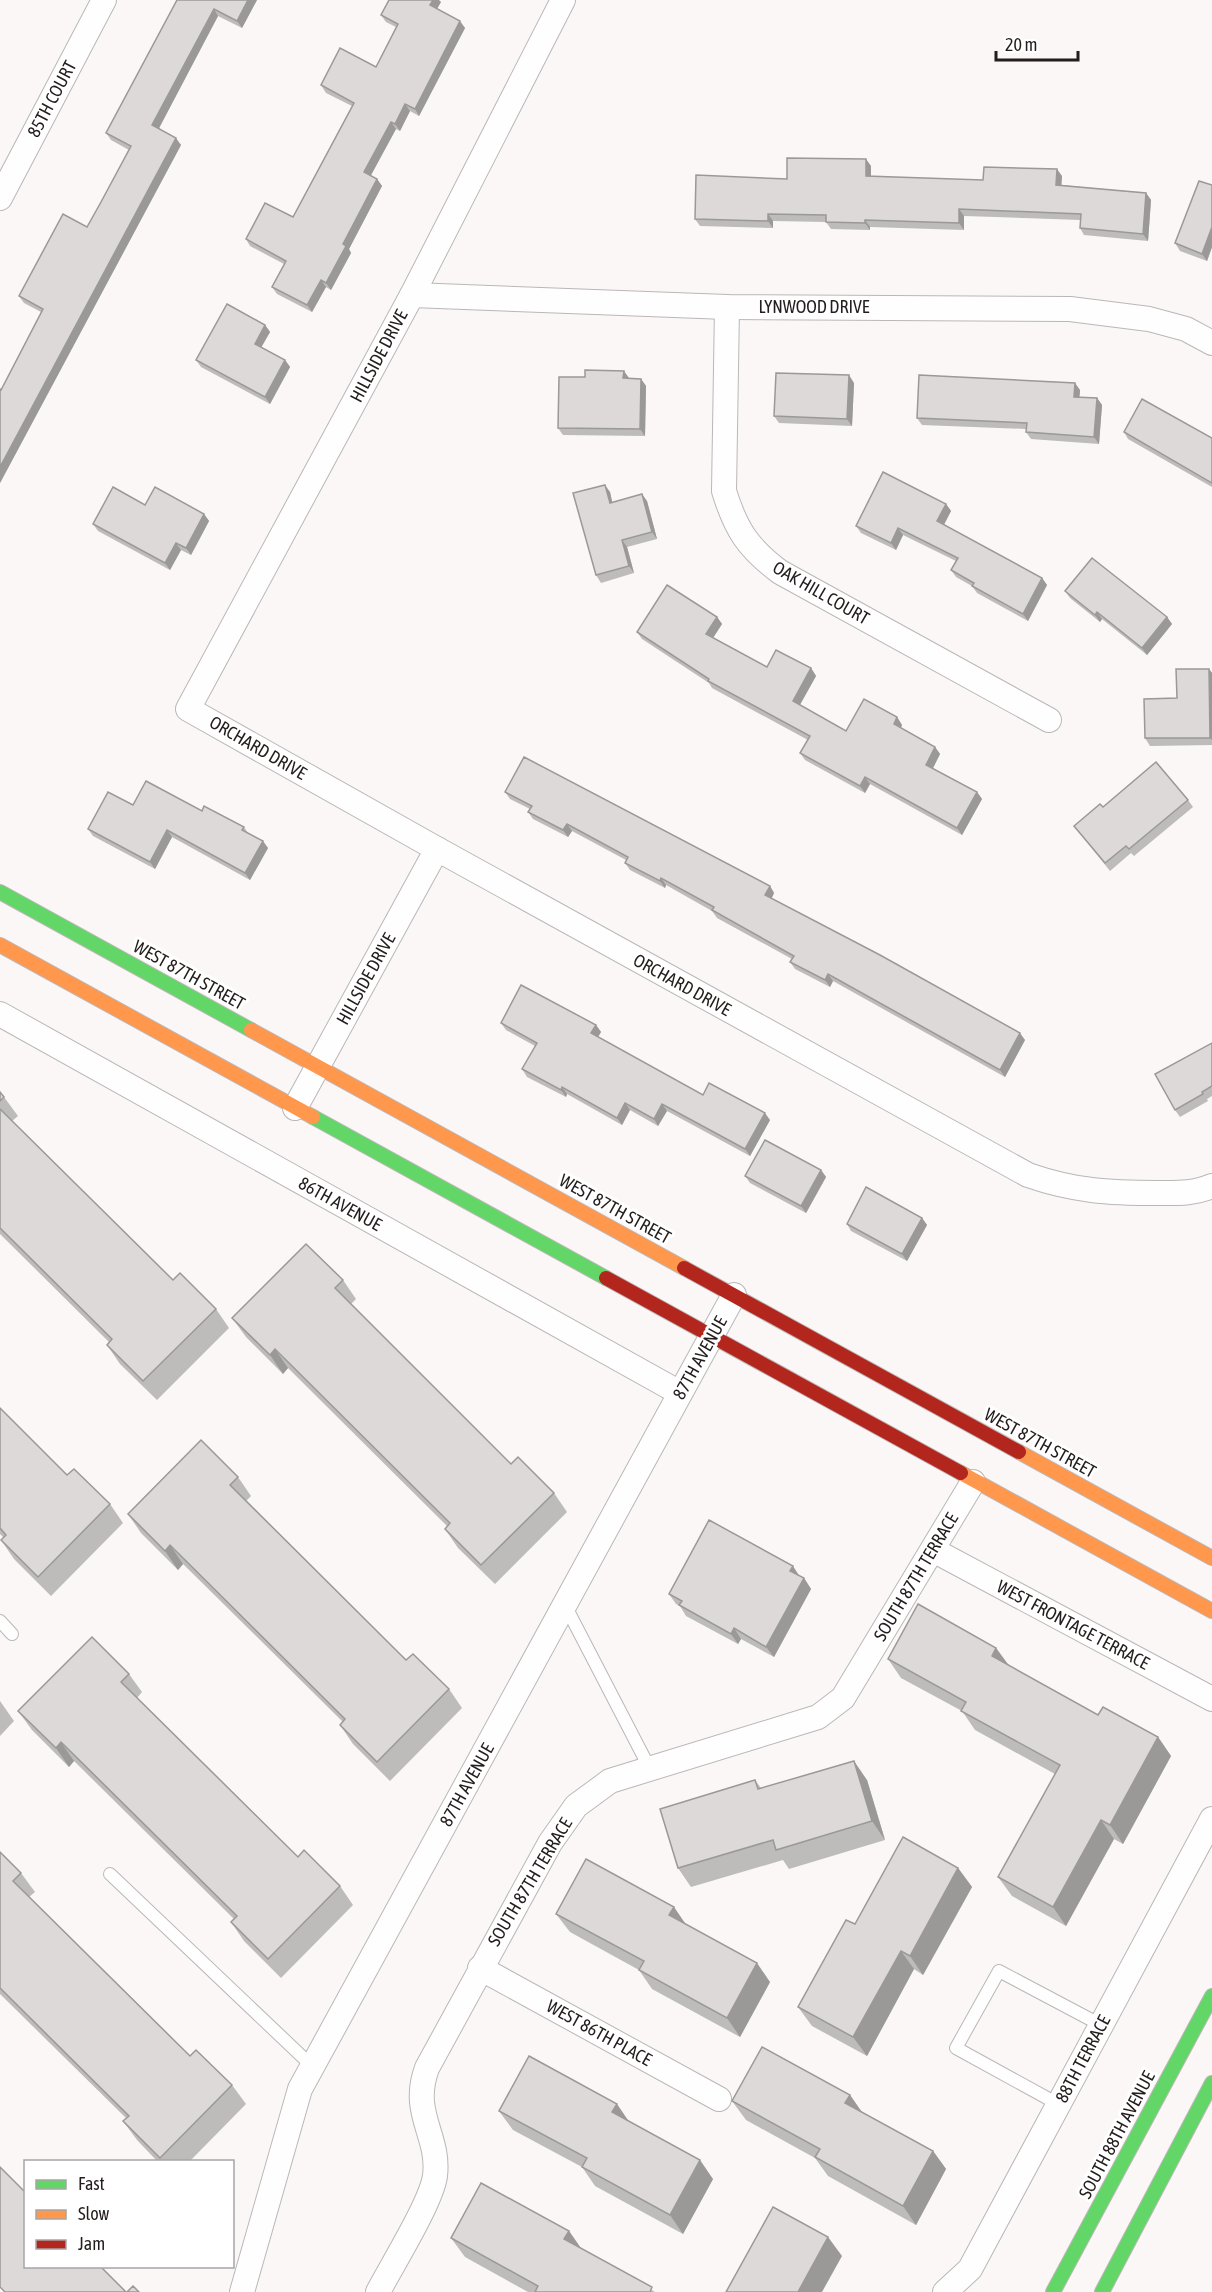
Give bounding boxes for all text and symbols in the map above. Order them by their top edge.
scale bar [996,24,1078,62]
text: 20 m [1005,34,1037,55]
street label: 85TH COURT [23,57,80,141]
street label: LYNWOOD DRIVE [759,296,870,317]
street label: HILLSIDE DRIVE [345,306,412,406]
street label: OAK HILL COURT [769,557,873,629]
street label: ORCHARD DRIVE [206,711,311,784]
street label: HILLSIDE DRIVE [332,929,400,1028]
street label: WEST 87TH STREET [130,935,249,1014]
street label: ORCHARD DRIVE [630,949,735,1020]
street label: WEST 87TH STREET [556,1169,675,1248]
street label: 86TH AVENUE [295,1172,386,1235]
street label: 87TH AVENUE [668,1312,731,1403]
street label: WEST 87TH STREET [981,1403,1100,1482]
street label: SOUTH 87TH TERRACE [869,1509,962,1644]
street label: WEST FRONTAGE TERRACE [993,1575,1153,1674]
street label: 87TH AVENUE [435,1739,498,1830]
street label: SOUTH 87TH TERRACE [483,1814,576,1949]
street label: WEST 86TH PLACE [543,1995,656,2070]
street label: 88TH TERRACE [1051,2011,1114,2106]
street label: SOUTH 88TH AVENUE [1074,2067,1159,2202]
legend [24,2160,234,2268]
text: Fast [78,2173,105,2194]
text: Slow [78,2203,109,2224]
text: Jam [78,2233,105,2254]

